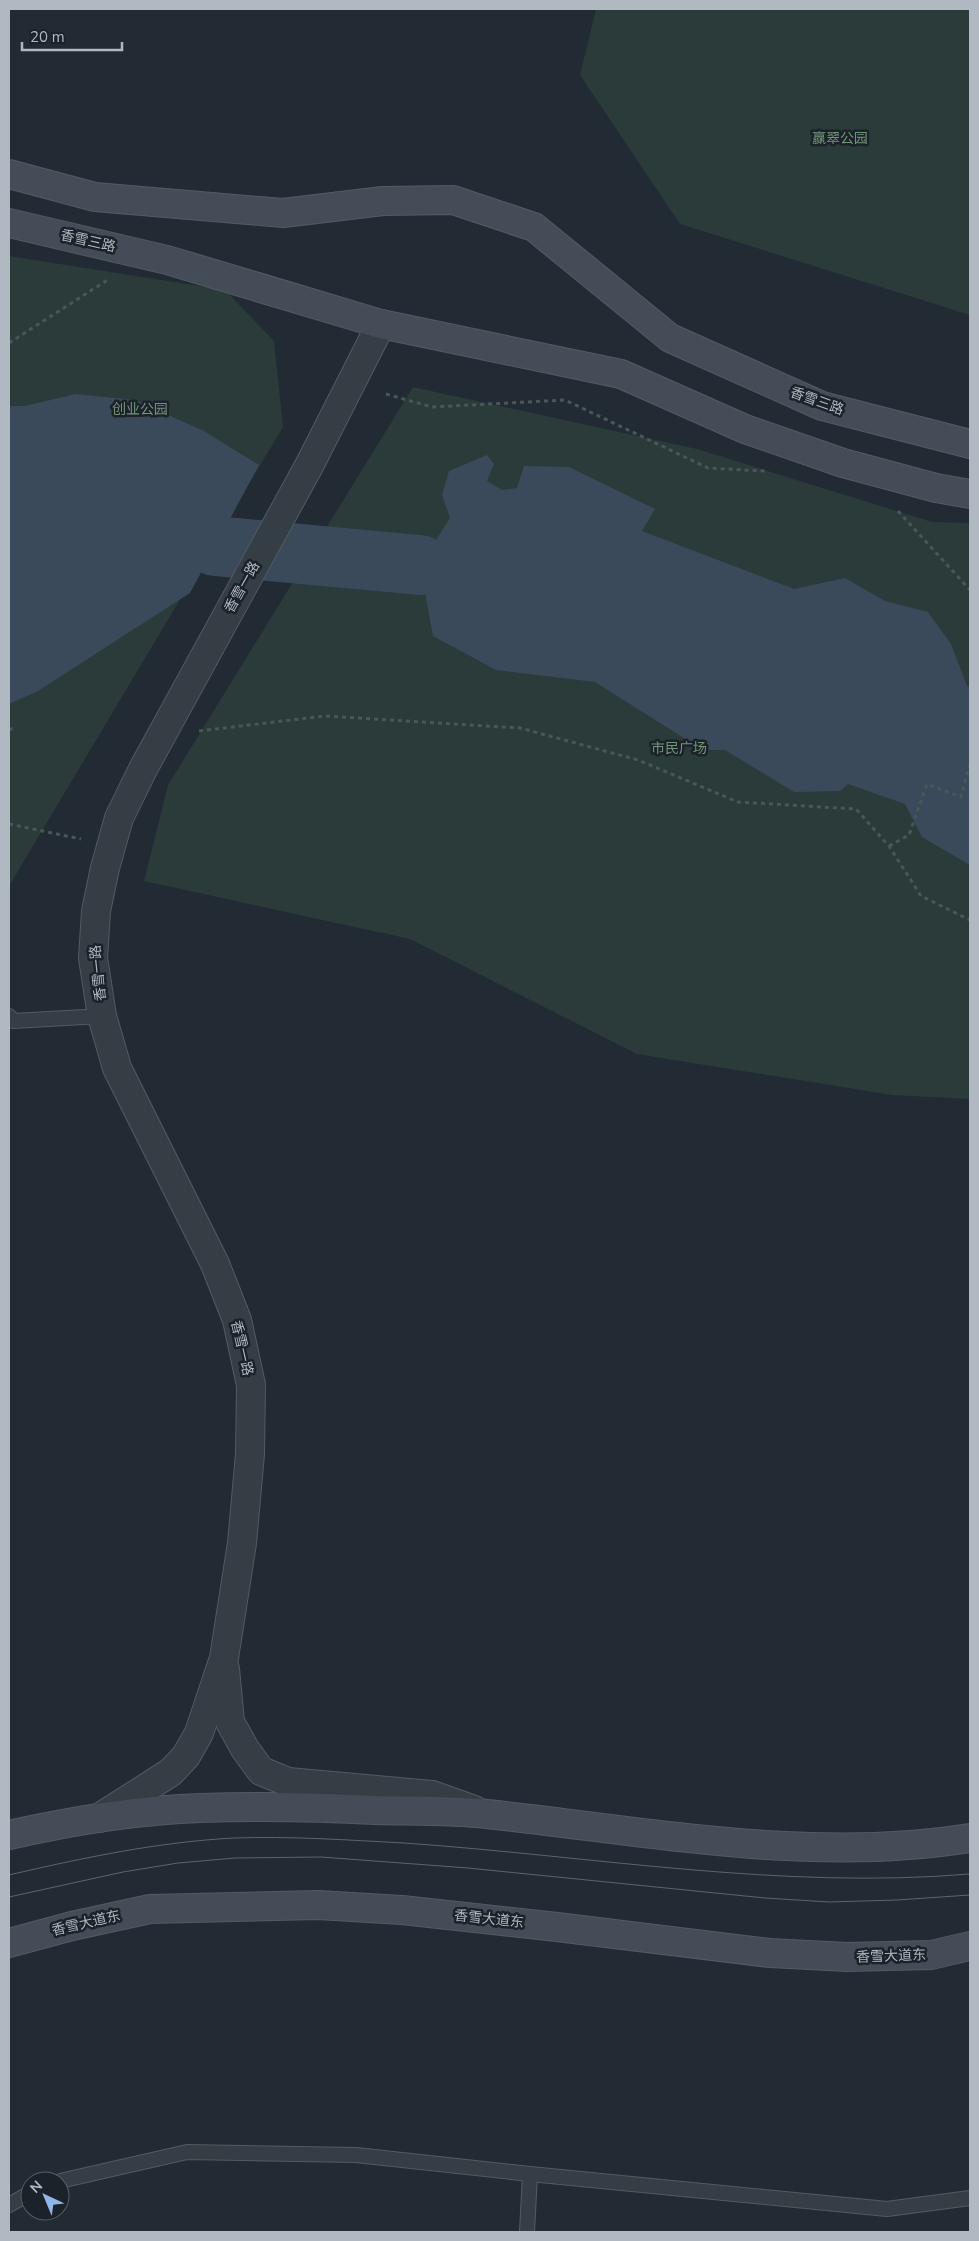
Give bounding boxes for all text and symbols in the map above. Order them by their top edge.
scale bar [22,20,122,52]
text: 20 m [30,27,65,47]
park label: 赢翠公园 [812,129,868,148]
street label: 香雪三路 [59,225,117,257]
street label: 香雪三路 [787,382,847,420]
park label: 创业公园 [112,400,168,419]
street label: 香雪一路 [220,558,264,616]
park label: 市民广场 [651,739,707,758]
street label: 香雪一路 [86,944,110,1002]
street label: 香雪一路 [226,1319,258,1377]
street label: 香雪大道东 [50,1906,122,1940]
street label: 香雪大道东 [453,1906,525,1932]
street label: 香雪大道东 [856,1945,926,1967]
north arrow [20,2171,70,2221]
text: N [26,2177,47,2197]

